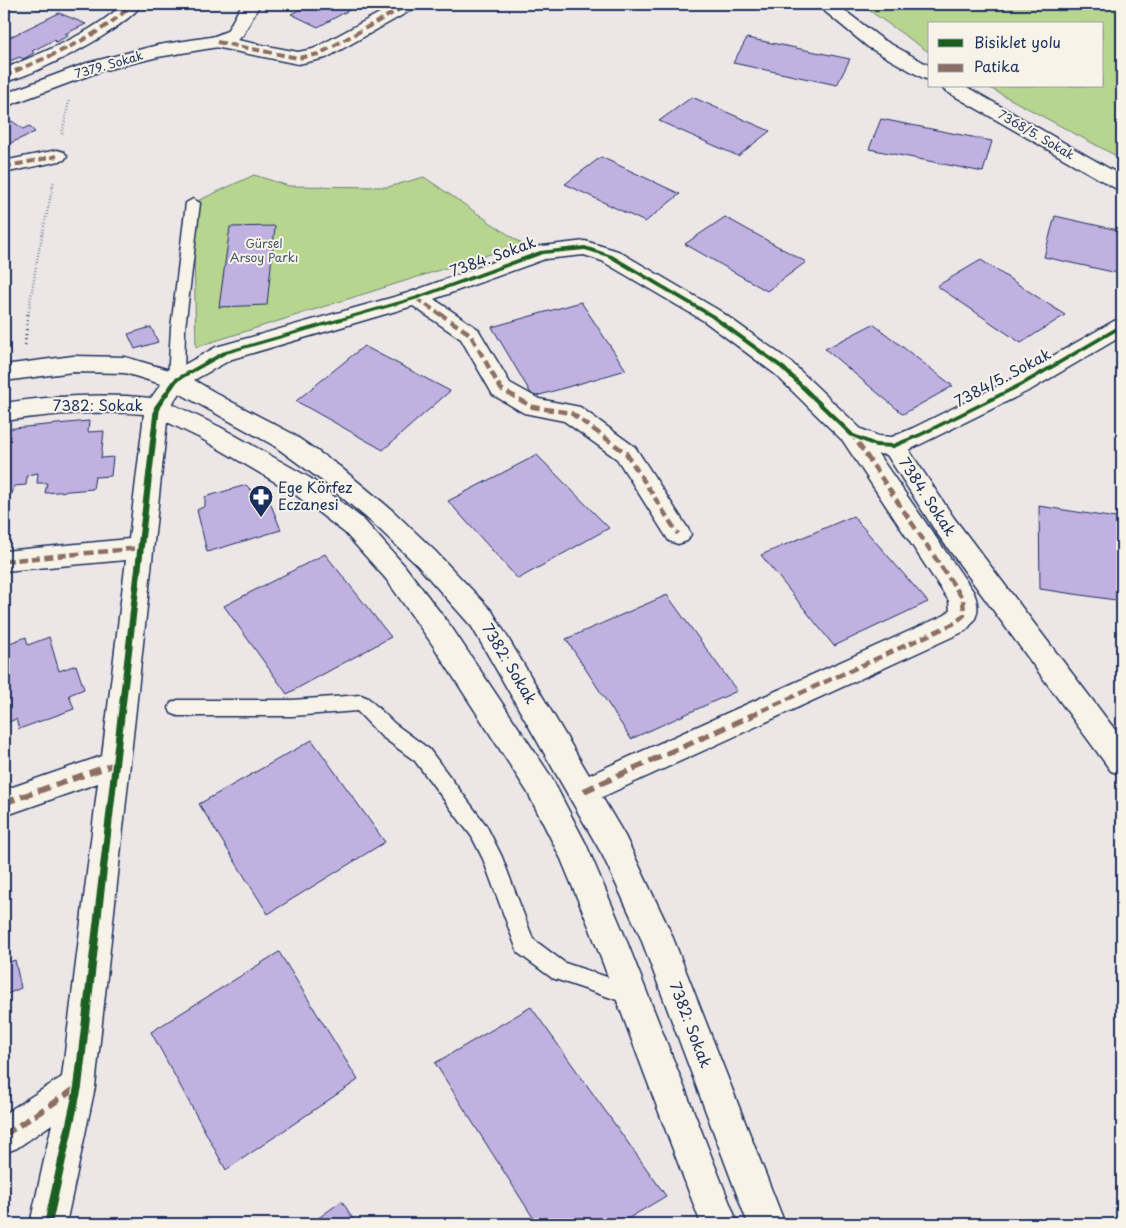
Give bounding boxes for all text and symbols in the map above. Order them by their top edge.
legend [928,22,1104,88]
text: Bisiklet yolu [974,30,1061,53]
street label: 7379. Sokak [72,46,145,82]
text: Patika [974,54,1020,77]
street label: 7368/5. Sokak [995,105,1078,163]
street label: 7384. Sokak [446,229,539,282]
park label: Gürsel Arsoy Parkı [230,234,298,266]
street label: 7384/5. Sokak [950,341,1055,412]
street label: 7382: Sokak [53,393,144,416]
street label: 7384. Sokak [894,452,963,541]
place label: Ege Körfez Eczanesi [278,475,353,515]
pharmacy icon: Ege Körfez Eczanesi [248,484,274,518]
street label: 7382: Sokak [477,619,544,708]
street label: 7382: Sokak [664,978,718,1071]

